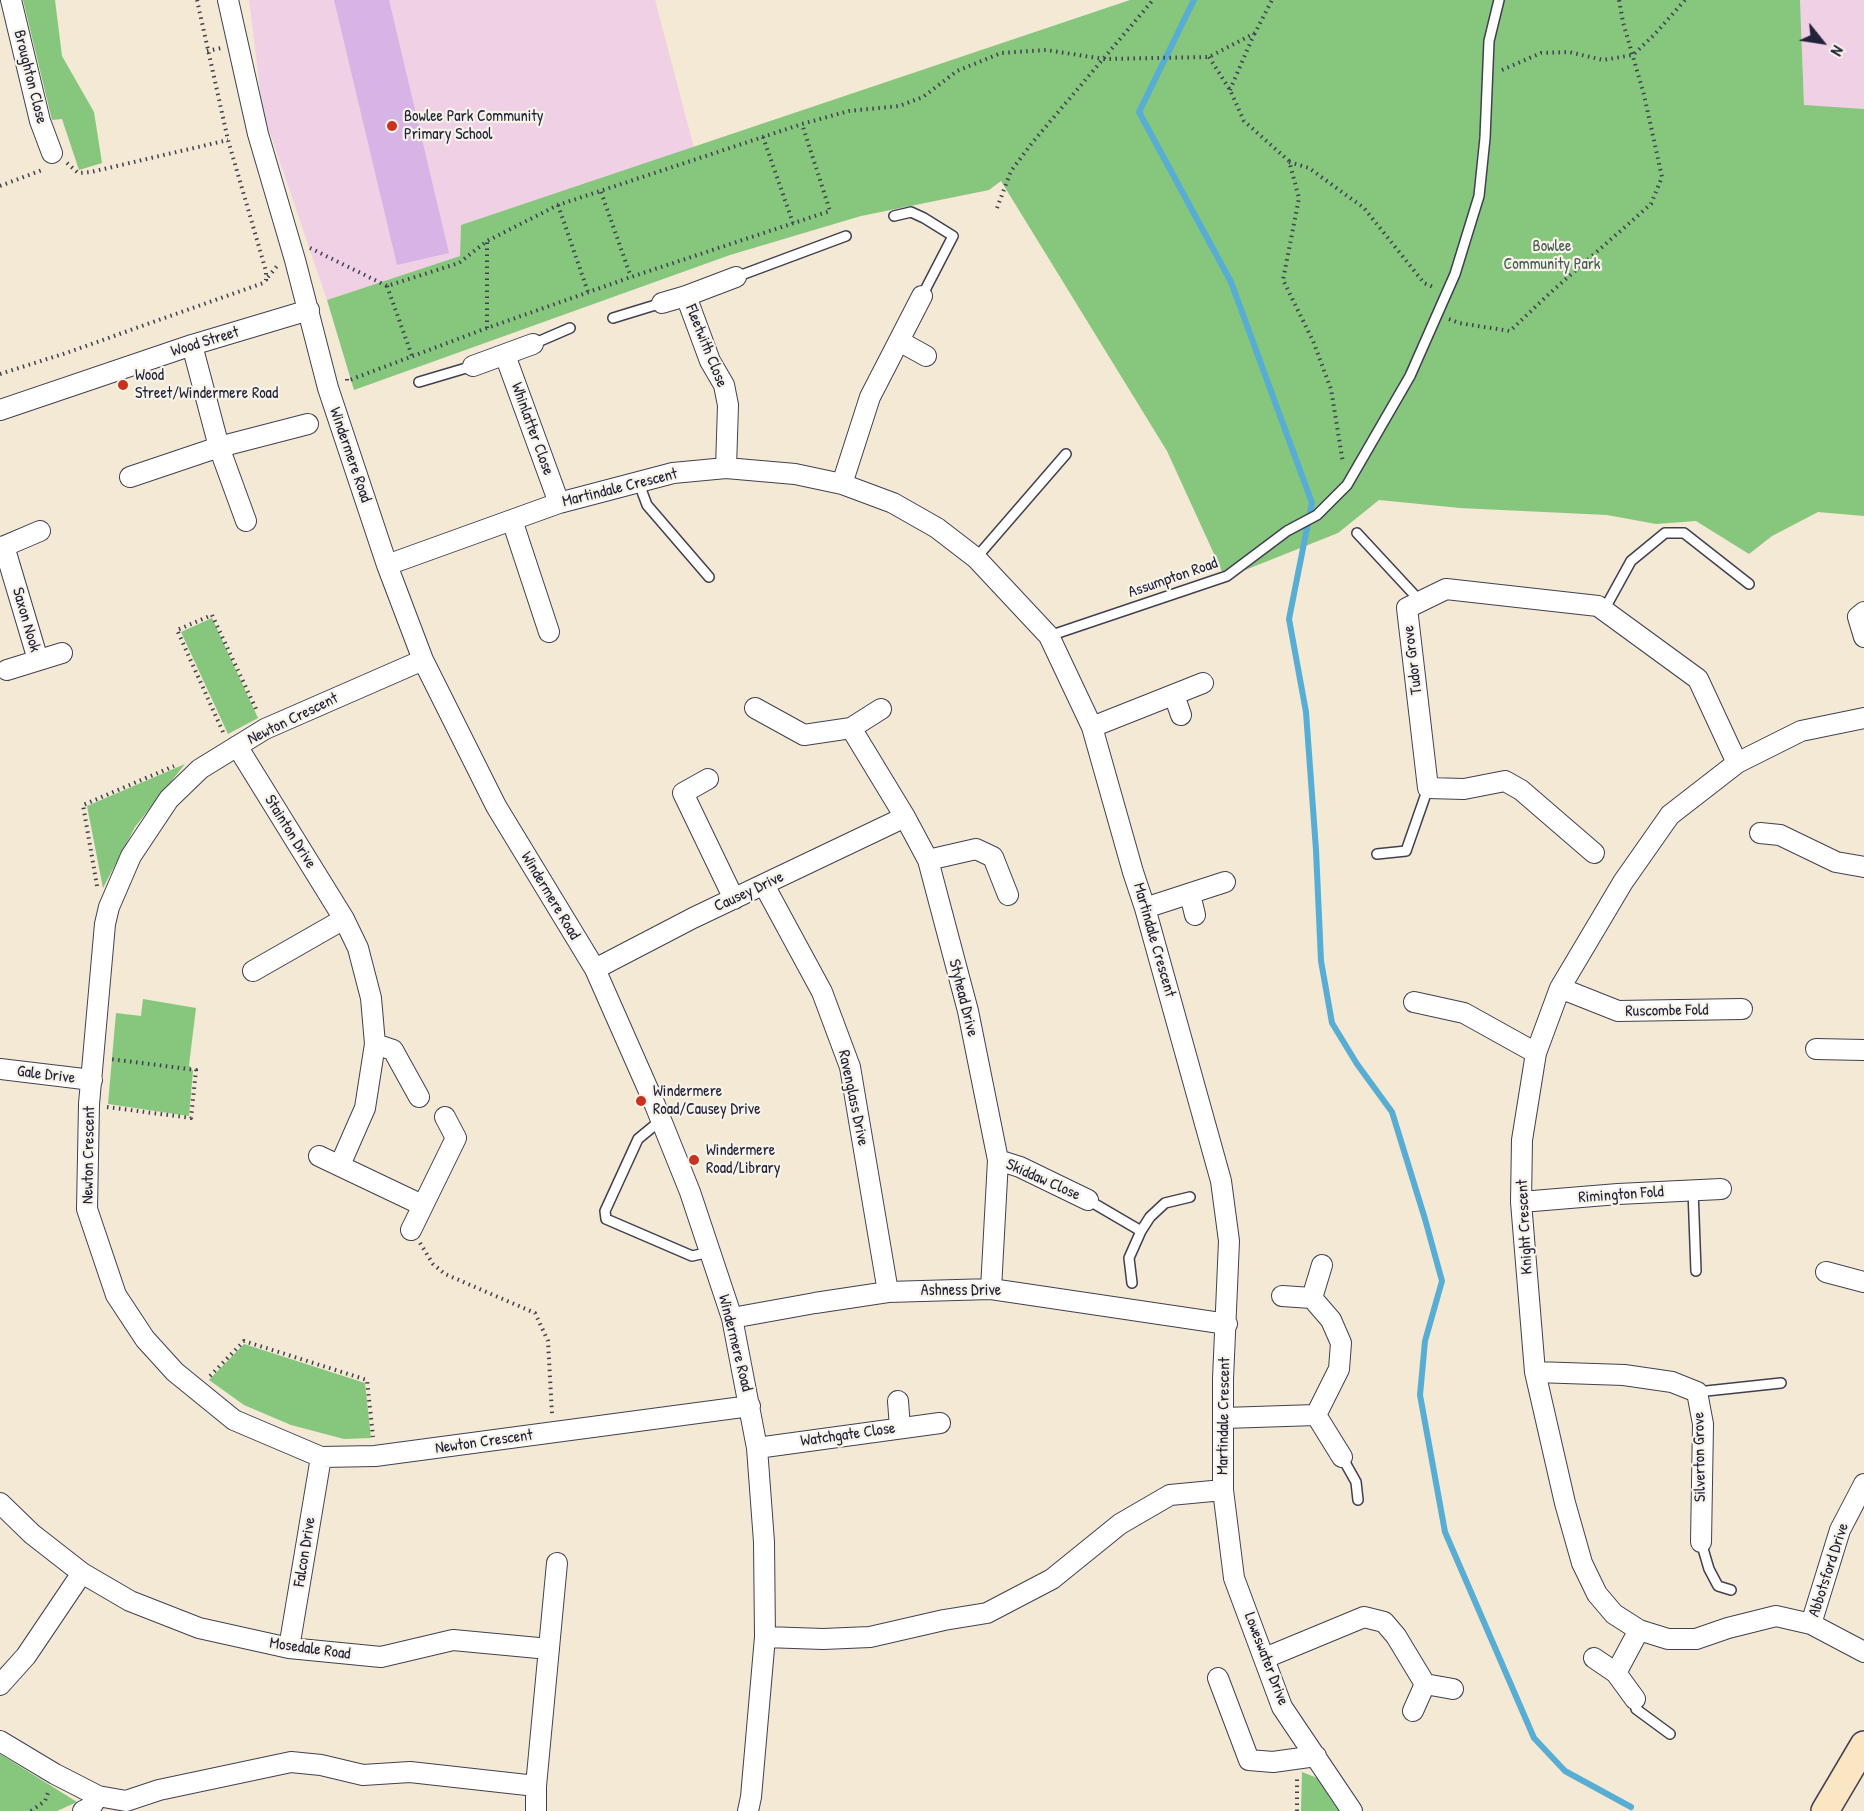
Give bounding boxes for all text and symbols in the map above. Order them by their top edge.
north arrow [1792,12,1852,72]
street label: Broughton Close [9,28,51,126]
text: N [1826,42,1849,60]
place label: Bowlee Park Community Primary School [404,107,544,145]
marker: Bowlee Park Community Primary School [385,119,399,133]
park label: Bowlee Community Park [1504,237,1600,275]
street label: Fleetwith Close [681,302,731,390]
street label: Wood Street [169,323,241,361]
place label: Wood Street/Windermere Road [135,366,278,404]
marker: Wood Street/Windermere Road [116,378,130,392]
street label: Whinlatter Close [506,380,558,478]
street label: Windermere Road [325,405,375,505]
street label: Martindale Crescent [561,464,679,512]
street label: Assumpton Road [1126,554,1220,602]
street label: Saxon Nook [8,586,44,654]
street label: Tudor Grove [1399,624,1427,696]
street label: Newton Crescent [245,689,341,749]
street label: Stainton Drive [260,792,320,872]
street label: Windermere Road [516,849,584,943]
street label: Causey Drive [711,868,787,916]
street label: Martindale Crescent [1129,881,1179,999]
street label: Styhead Drive [944,957,982,1039]
street label: Ruscombe Fold [1625,1001,1709,1021]
street label: Ravenglass Drive [833,1048,873,1148]
street label: Gale Drive [16,1062,76,1088]
place label: Windermere Road/Causey Drive [653,1082,761,1120]
marker: Windermere Road/Causey Drive [634,1094,648,1108]
street label: Newton Crescent [79,1106,99,1204]
place label: Windermere Road/Library [706,1141,780,1179]
marker: Windermere Road/Library [687,1153,701,1167]
street label: Skiddaw Close [1003,1155,1083,1205]
street label: Knight Crescent [1513,1179,1537,1275]
street label: Rimington Fold [1578,1182,1664,1208]
street label: Ashness Drive [921,1281,1001,1301]
street label: Windermere Road [714,1293,756,1393]
street label: Martindale Crescent [1213,1357,1235,1475]
street label: Silverton Grove [1690,1412,1710,1502]
street label: Watchgate Close [799,1419,897,1451]
street label: Newton Crescent [434,1426,534,1458]
street label: Falcon Drive [290,1516,320,1588]
street label: Abbotsford Drive [1805,1521,1853,1619]
street label: Loweswater Drive [1240,1610,1292,1708]
street label: Mosedale Road [268,1634,352,1664]

